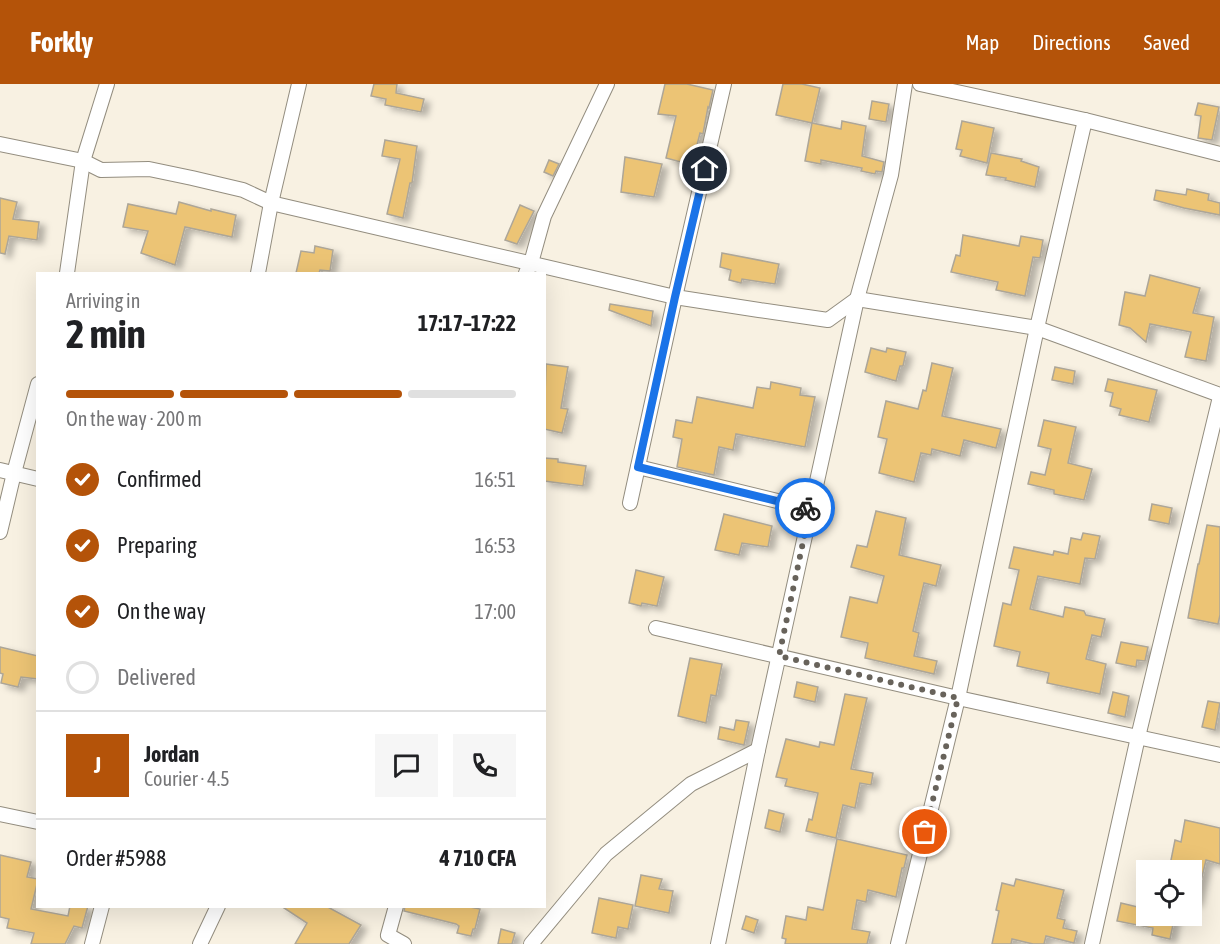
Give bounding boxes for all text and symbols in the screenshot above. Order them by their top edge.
text: Forkly [30,26,93,58]
text: Map [965,30,999,54]
text: Directions [1032,30,1111,54]
text: Saved [1144,30,1190,54]
pin [679,143,730,194]
icon: home [688,152,721,185]
text: Arriving in [66,289,140,312]
text: 17:17–17:22 [418,310,516,336]
text: 2 min [66,312,146,356]
text: On the way · 200 m [66,407,202,430]
icon: check [66,463,99,496]
text: Confirmed [117,466,202,492]
text: 16:51 [475,468,516,491]
courier [775,478,835,538]
icon: bike [789,492,822,525]
icon: check [66,529,99,562]
text: Preparing [117,532,197,558]
text: 16:53 [475,534,516,557]
icon: check [66,595,99,628]
text: On the way [117,598,206,624]
text: 17:00 [474,600,516,623]
text: Delivered [117,664,196,690]
button: chat [375,734,438,797]
button: phone [453,734,516,797]
text: Jordan [144,741,199,767]
text: J [94,752,101,778]
text: Courier · 4.5 [144,767,230,790]
pin [899,806,950,857]
icon: bag [908,815,941,848]
text: Order #5988 [66,845,166,871]
text: 4 710 CFA [440,845,516,871]
map controls [1136,860,1202,926]
button: locate [1136,860,1202,926]

